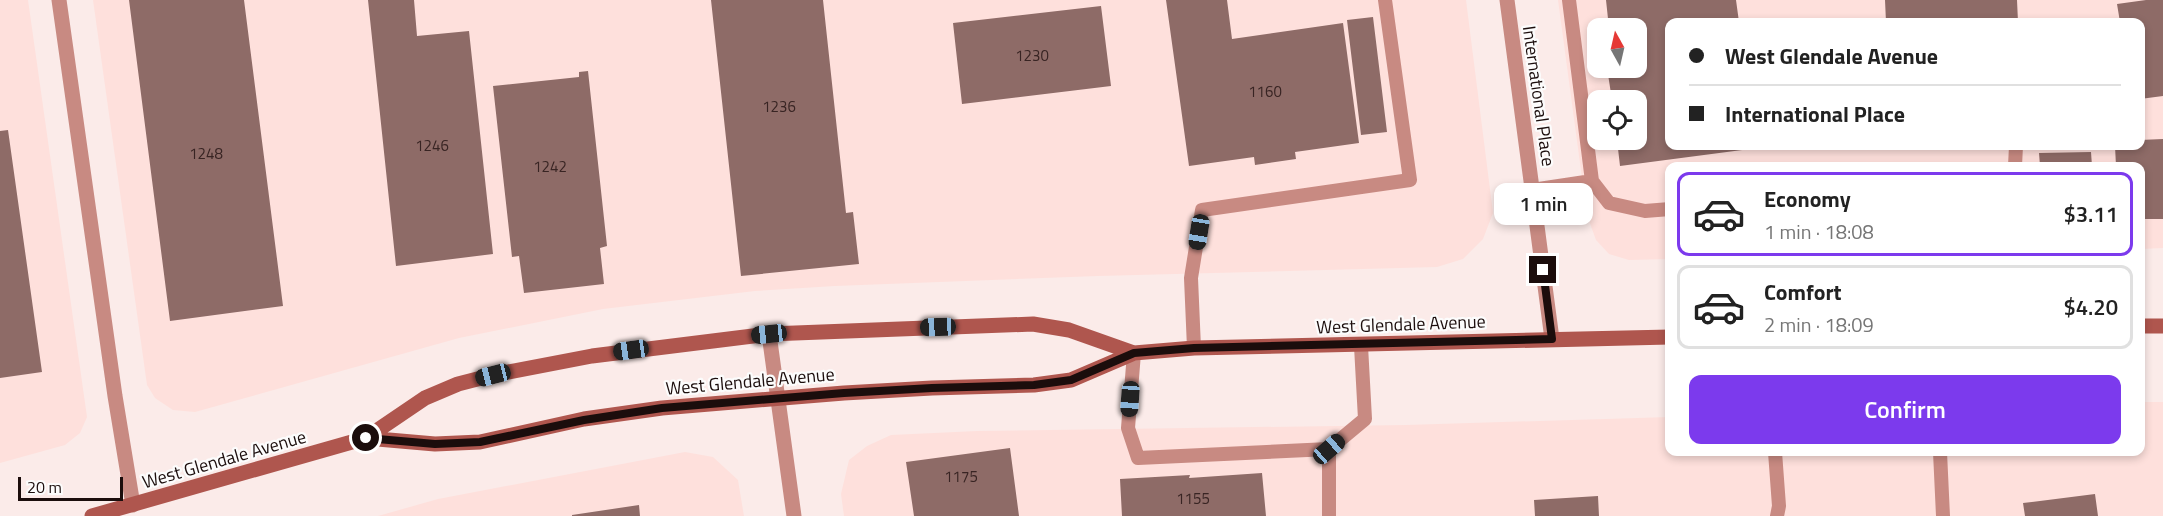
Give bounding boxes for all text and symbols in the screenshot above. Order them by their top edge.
north arrow [1587,18,1647,78]
map controls [1587,18,1647,150]
street label: International Place [1516,24,1562,168]
text: West Glendale Avenue [1725,39,1938,73]
house number: 1230 [1015,44,1049,67]
house number: 1160 [1248,80,1282,103]
button: locate [1587,90,1647,150]
house number: 1236 [762,95,796,118]
text: International Place [1725,97,1905,131]
house number: 1246 [415,134,449,157]
house number: 1248 [189,142,223,165]
house number: 1242 [533,155,567,178]
text: Economy [1764,182,1851,216]
callout: 1 min [1494,183,1592,225]
icon: car [1692,187,1746,241]
text: 1 min [1519,188,1568,219]
text: $3.11 [2063,197,2118,231]
car [1187,213,1211,251]
text: 1 min · 18:08 [1764,216,1874,247]
route end [1529,256,1556,283]
text: Comfort [1764,275,1842,309]
icon: car [1692,280,1746,334]
text: $4.20 [2063,290,2118,324]
street label: West Glendale Avenue [1316,308,1486,340]
text: 2 min · 18:09 [1764,309,1874,340]
car [920,317,956,337]
car [750,323,788,345]
car [612,339,650,361]
street label: West Glendale Avenue [664,360,836,402]
car [473,362,513,388]
button: Confirm [1689,375,2121,444]
car [1120,380,1140,418]
street label: West Glendale Avenue [139,423,309,495]
route start [352,424,379,451]
car [1310,430,1348,468]
house number: 1175 [944,465,978,488]
scale bar [18,474,123,502]
text: 20 m [27,475,62,499]
house number: 1155 [1176,487,1210,510]

